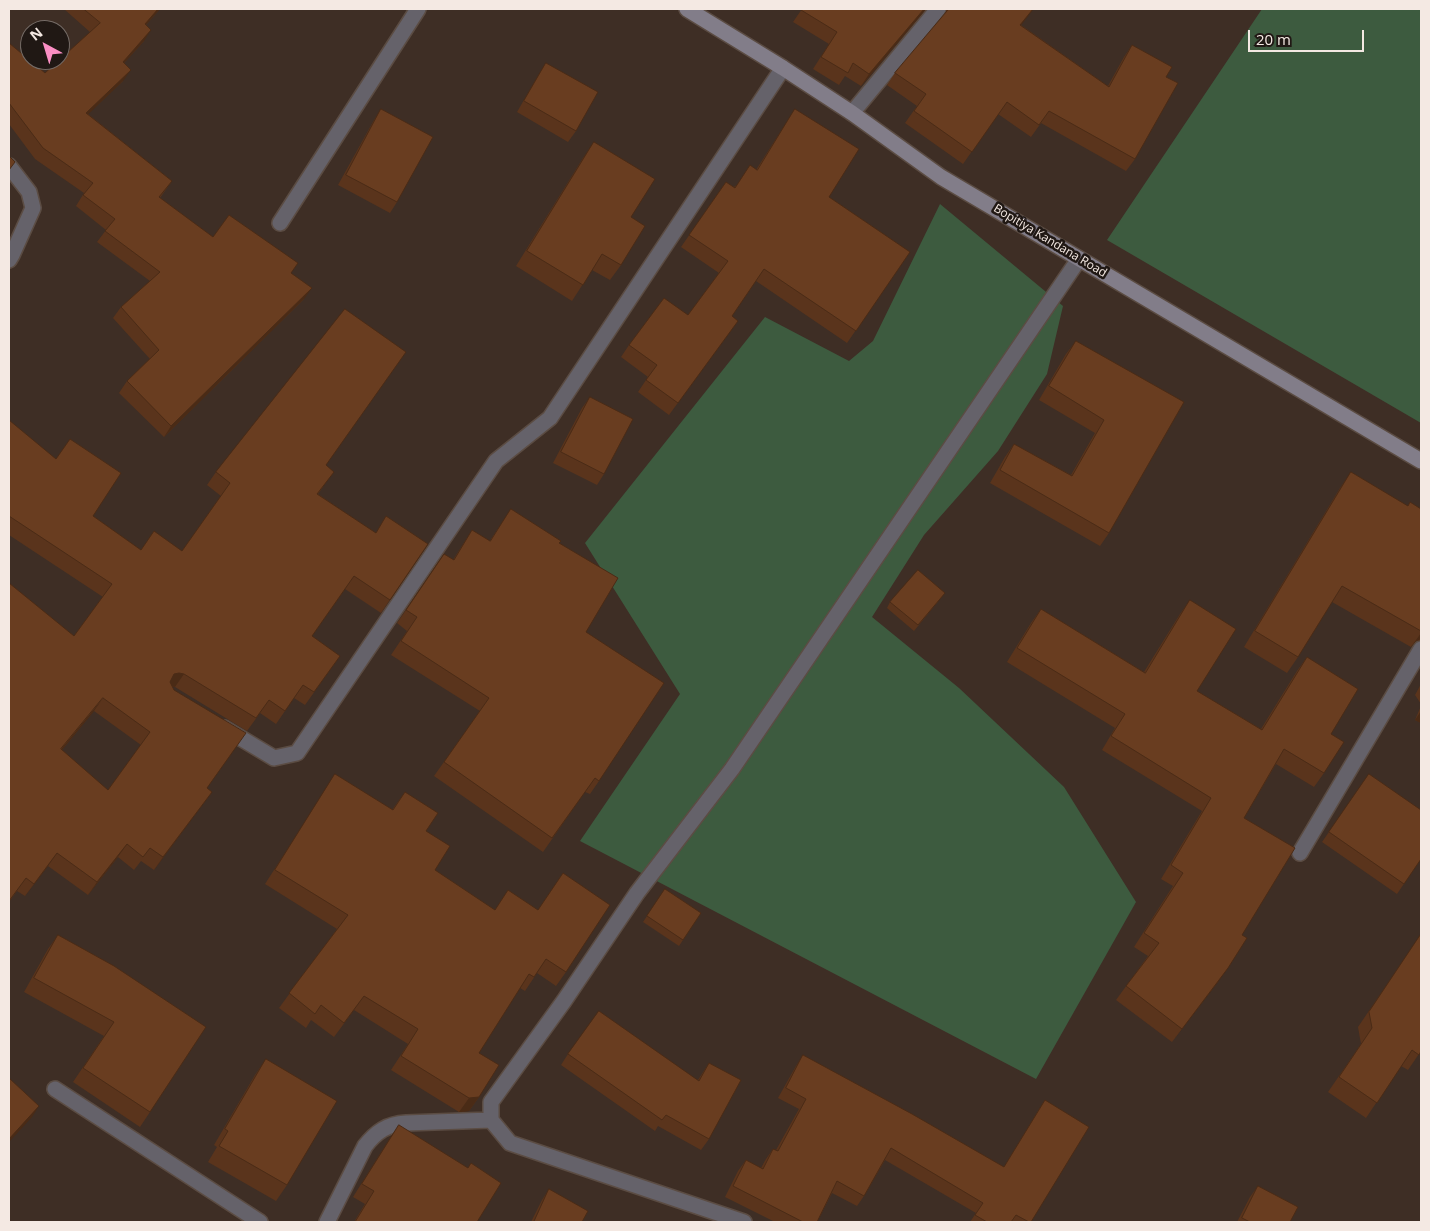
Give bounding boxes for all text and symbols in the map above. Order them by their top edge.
north arrow [20,20,70,70]
scale bar [1250,20,1366,52]
text: N [25,23,46,45]
text: 20 m [1256,29,1291,49]
street label: Bopitiya Kandana Road [991,201,1109,281]

